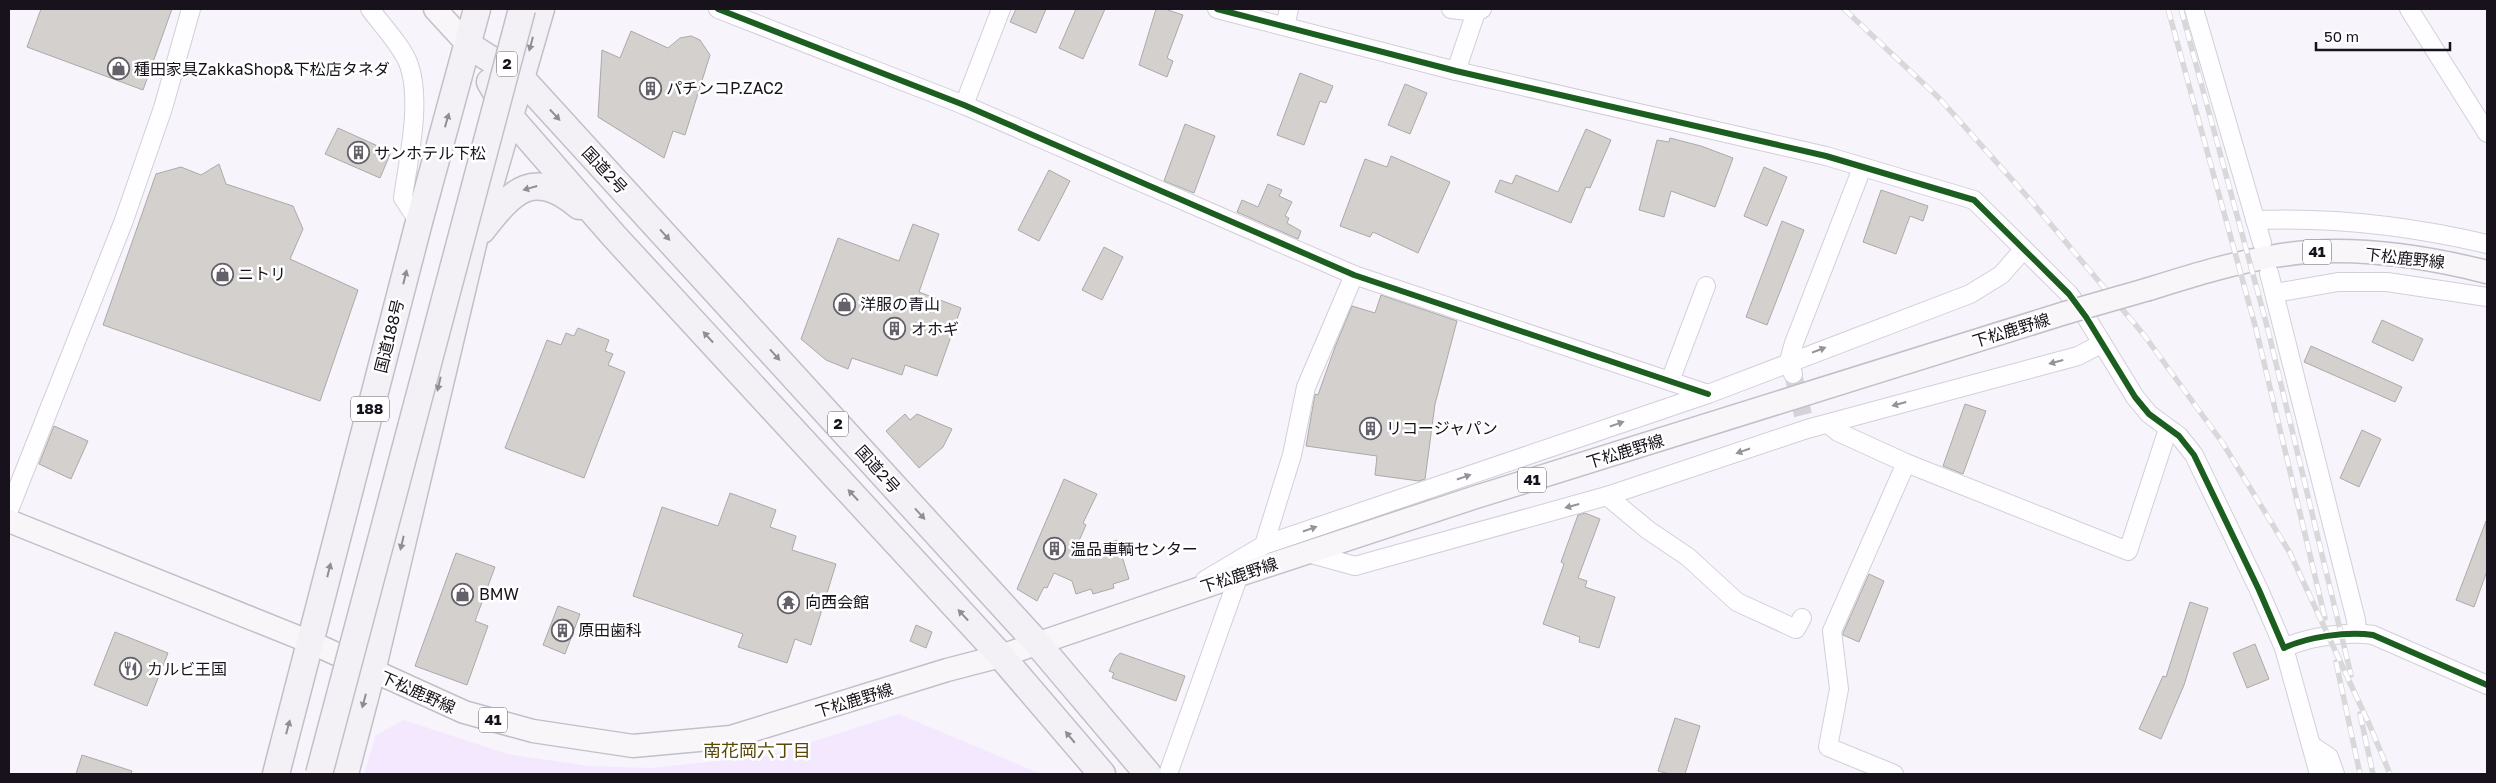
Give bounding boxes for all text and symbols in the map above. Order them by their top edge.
scale bar [2316,20,2450,52]
text: 50 m [2324,27,2359,45]
one-way arrow [527,37,535,52]
road number: 2 [497,52,517,76]
shop icon: 種田家具ZakkaShop&下松店タネダ [106,57,130,81]
place label: 種田家具ZakkaShop&下松店タネダ [134,59,390,79]
building icon: パチンコP.ZAC2 [638,76,662,100]
place label: パチンコP.ZAC2 [666,78,783,98]
one-way arrow [549,109,561,121]
one-way arrow [443,113,451,128]
building icon: サンホテル下松 [346,141,370,165]
street label: 国道2号 [578,142,632,198]
place label: サンホテル下松 [374,143,486,163]
one-way arrow [522,184,537,192]
one-way arrow [659,228,671,240]
road number: 41 [2303,240,2331,264]
street label: 下松鹿野線 [2364,244,2446,272]
shop icon: ニトリ [210,262,234,286]
place label: ニトリ [238,264,286,284]
one-way arrow [401,269,409,284]
shop icon: 洋服の青山 [832,292,856,316]
place label: 洋服の青山 [860,294,940,314]
street label: 国道188号 [370,297,408,375]
street label: 下松鹿野線 [1970,309,2052,351]
building icon: オホギ [883,317,907,341]
place label: オホギ [911,319,959,339]
one-way arrow [702,331,713,344]
one-way arrow [1812,346,1827,354]
one-way arrow [769,348,781,360]
one-way arrow [2048,359,2063,367]
one-way arrow [435,377,443,392]
road number: 188 [351,396,389,422]
one-way arrow [1891,401,1906,409]
road number: 2 [828,412,848,436]
building icon: リコージャパン [1358,416,1382,440]
place label: リコージャパン [1386,418,1498,438]
one-way arrow [1610,420,1625,427]
street label: 下松鹿野線 [1584,430,1666,472]
street label: 国道2号 [851,441,905,497]
one-way arrow [1735,447,1750,455]
road number: 41 [1518,468,1546,492]
one-way arrow [1456,472,1471,480]
one-way arrow [847,490,859,502]
one-way arrow [1564,503,1579,511]
one-way arrow [914,507,925,520]
one-way arrow [1302,525,1317,532]
one-way arrow [398,535,406,550]
building icon: 温品車輌センター [1042,537,1066,561]
place label: 温品車輌センター [1070,539,1198,559]
street label: 下松鹿野線 [1198,553,1280,597]
one-way arrow [325,562,333,577]
shop icon: BMW [451,582,475,606]
place label: BMW [479,584,519,604]
temple icon: 向西会館 [777,590,801,614]
place label: 向西会館 [805,592,869,612]
one-way arrow [957,609,969,621]
building icon: 原田歯科 [550,618,574,642]
place label: 原田歯科 [578,620,642,640]
restaurant icon: カルビ王国 [119,657,143,681]
place label: カルビ王国 [147,659,227,679]
street label: 下松鹿野線 [377,667,459,717]
street label: 下松鹿野線 [813,679,895,721]
one-way arrow [360,693,368,708]
road number: 41 [479,708,507,732]
one-way arrow [284,720,292,735]
one-way arrow [1065,731,1076,744]
district label: 南花岡六丁目 [703,739,811,761]

